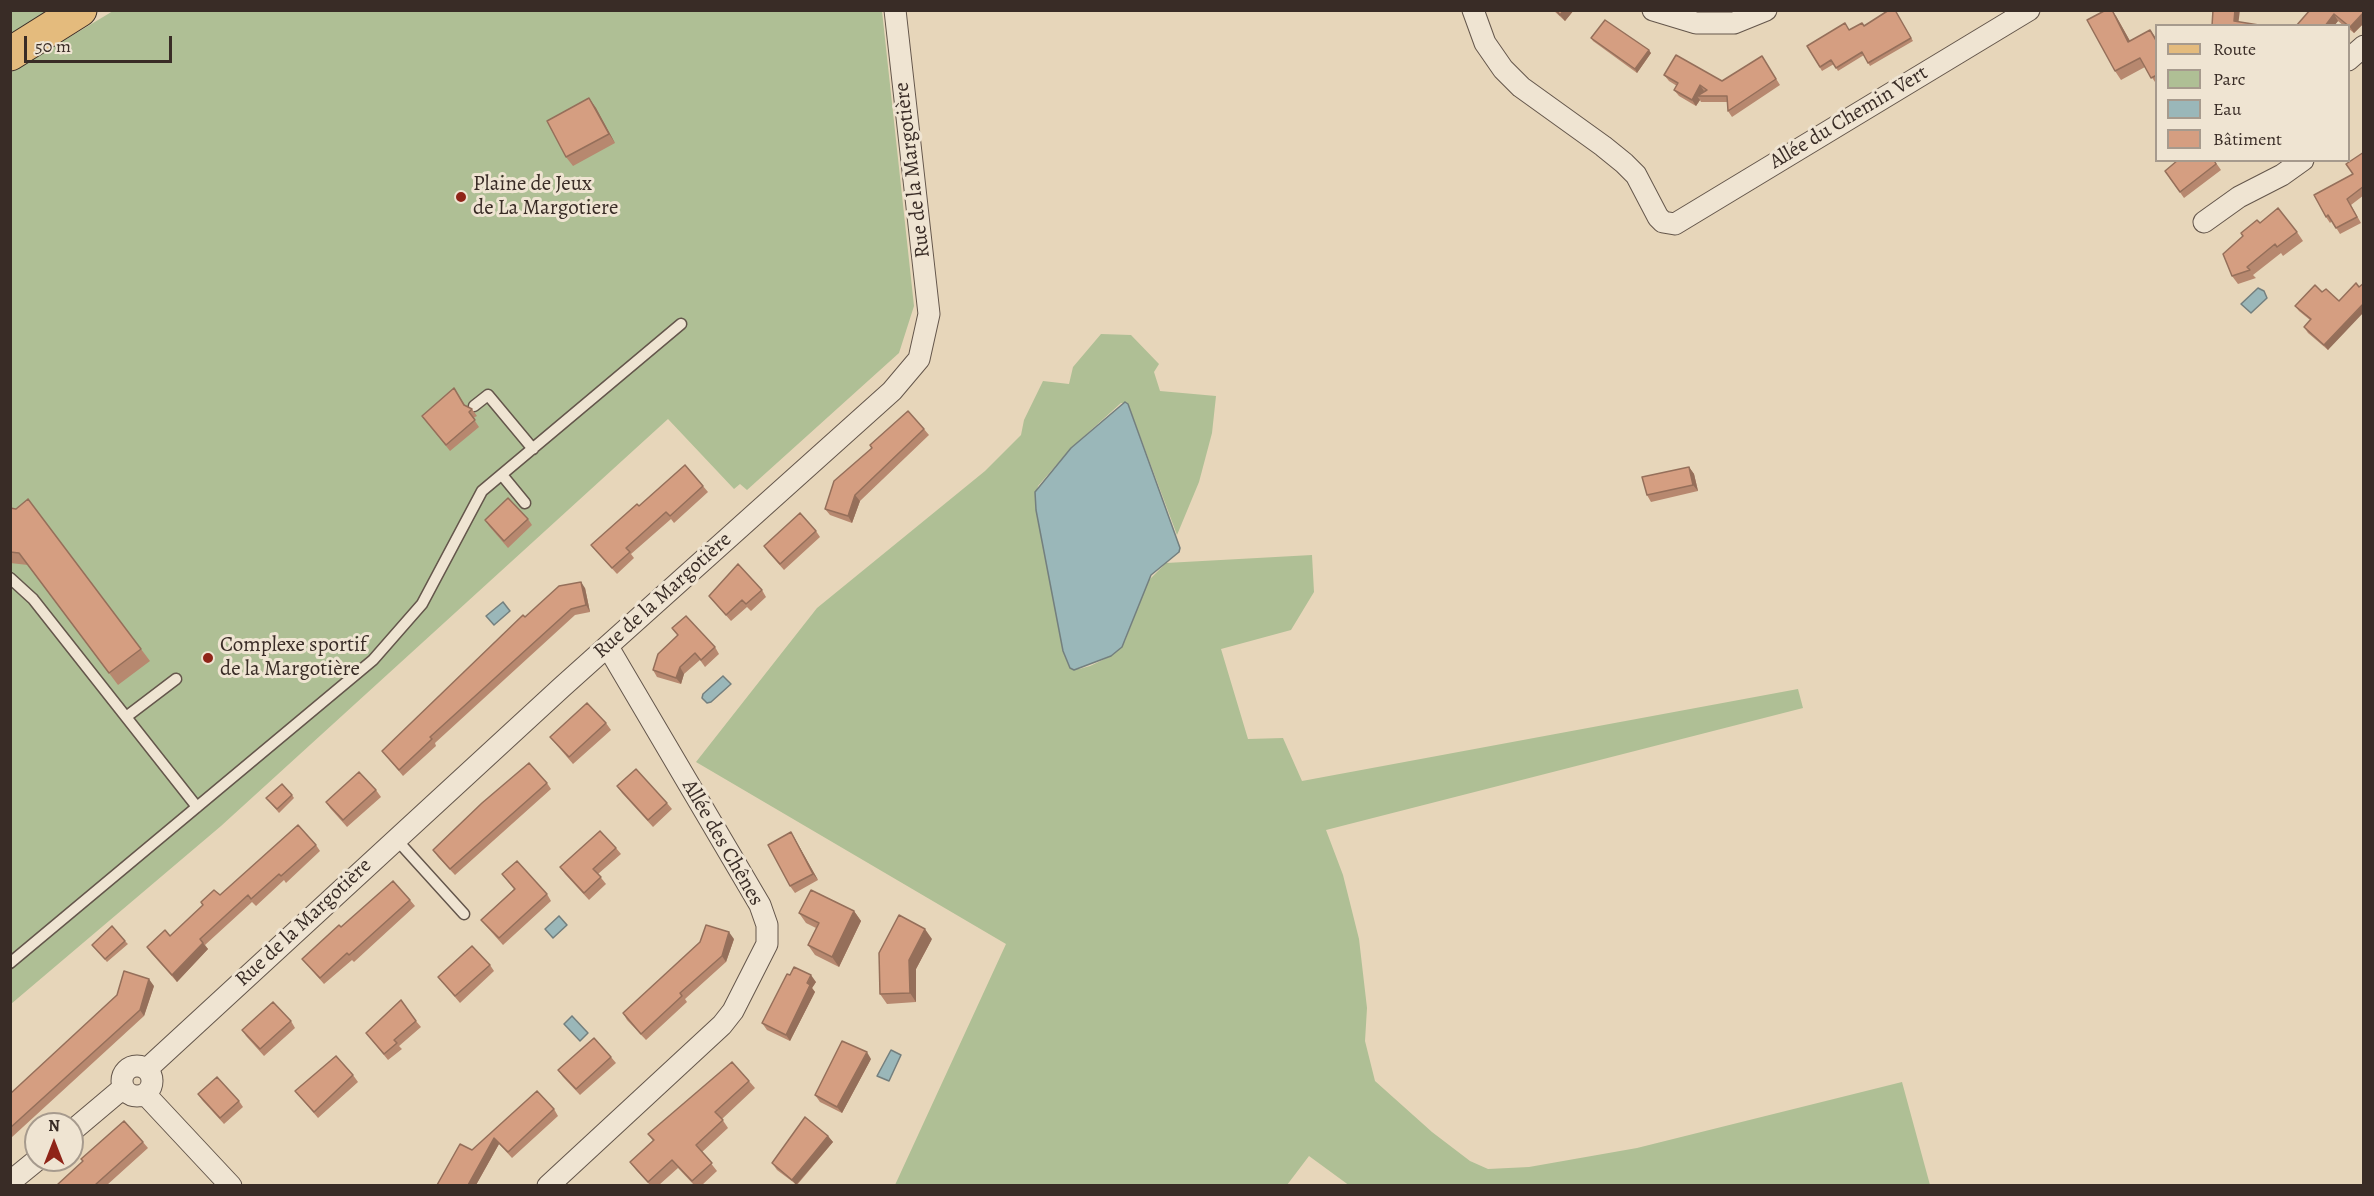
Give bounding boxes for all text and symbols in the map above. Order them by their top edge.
scale bar [27,24,176,62]
legend [2155,24,2350,162]
text: 50 m [35,34,71,58]
text: Route [2213,37,2256,61]
street label: Allée du Chemin Vert [1765,61,1933,175]
text: Parc [2213,67,2245,91]
street label: Rue de la Margotière [890,81,936,259]
text: Eau [2213,97,2241,121]
text: Bâtiment [2213,127,2282,151]
place label: Plaine de Jeux de La Margotiere [473,172,618,222]
marker: Plaine de Jeux de La Margotiere [454,190,468,204]
street label: Rue de la Margotière [589,527,737,665]
place label: Complexe sportif de la Margotière [220,633,367,683]
marker: Complexe sportif de la Margotière [201,651,215,665]
street label: Allée des Chênes [676,775,768,911]
street label: Rue de la Margotière [231,853,377,993]
north arrow [24,1112,84,1172]
text: N [48,1115,60,1137]

